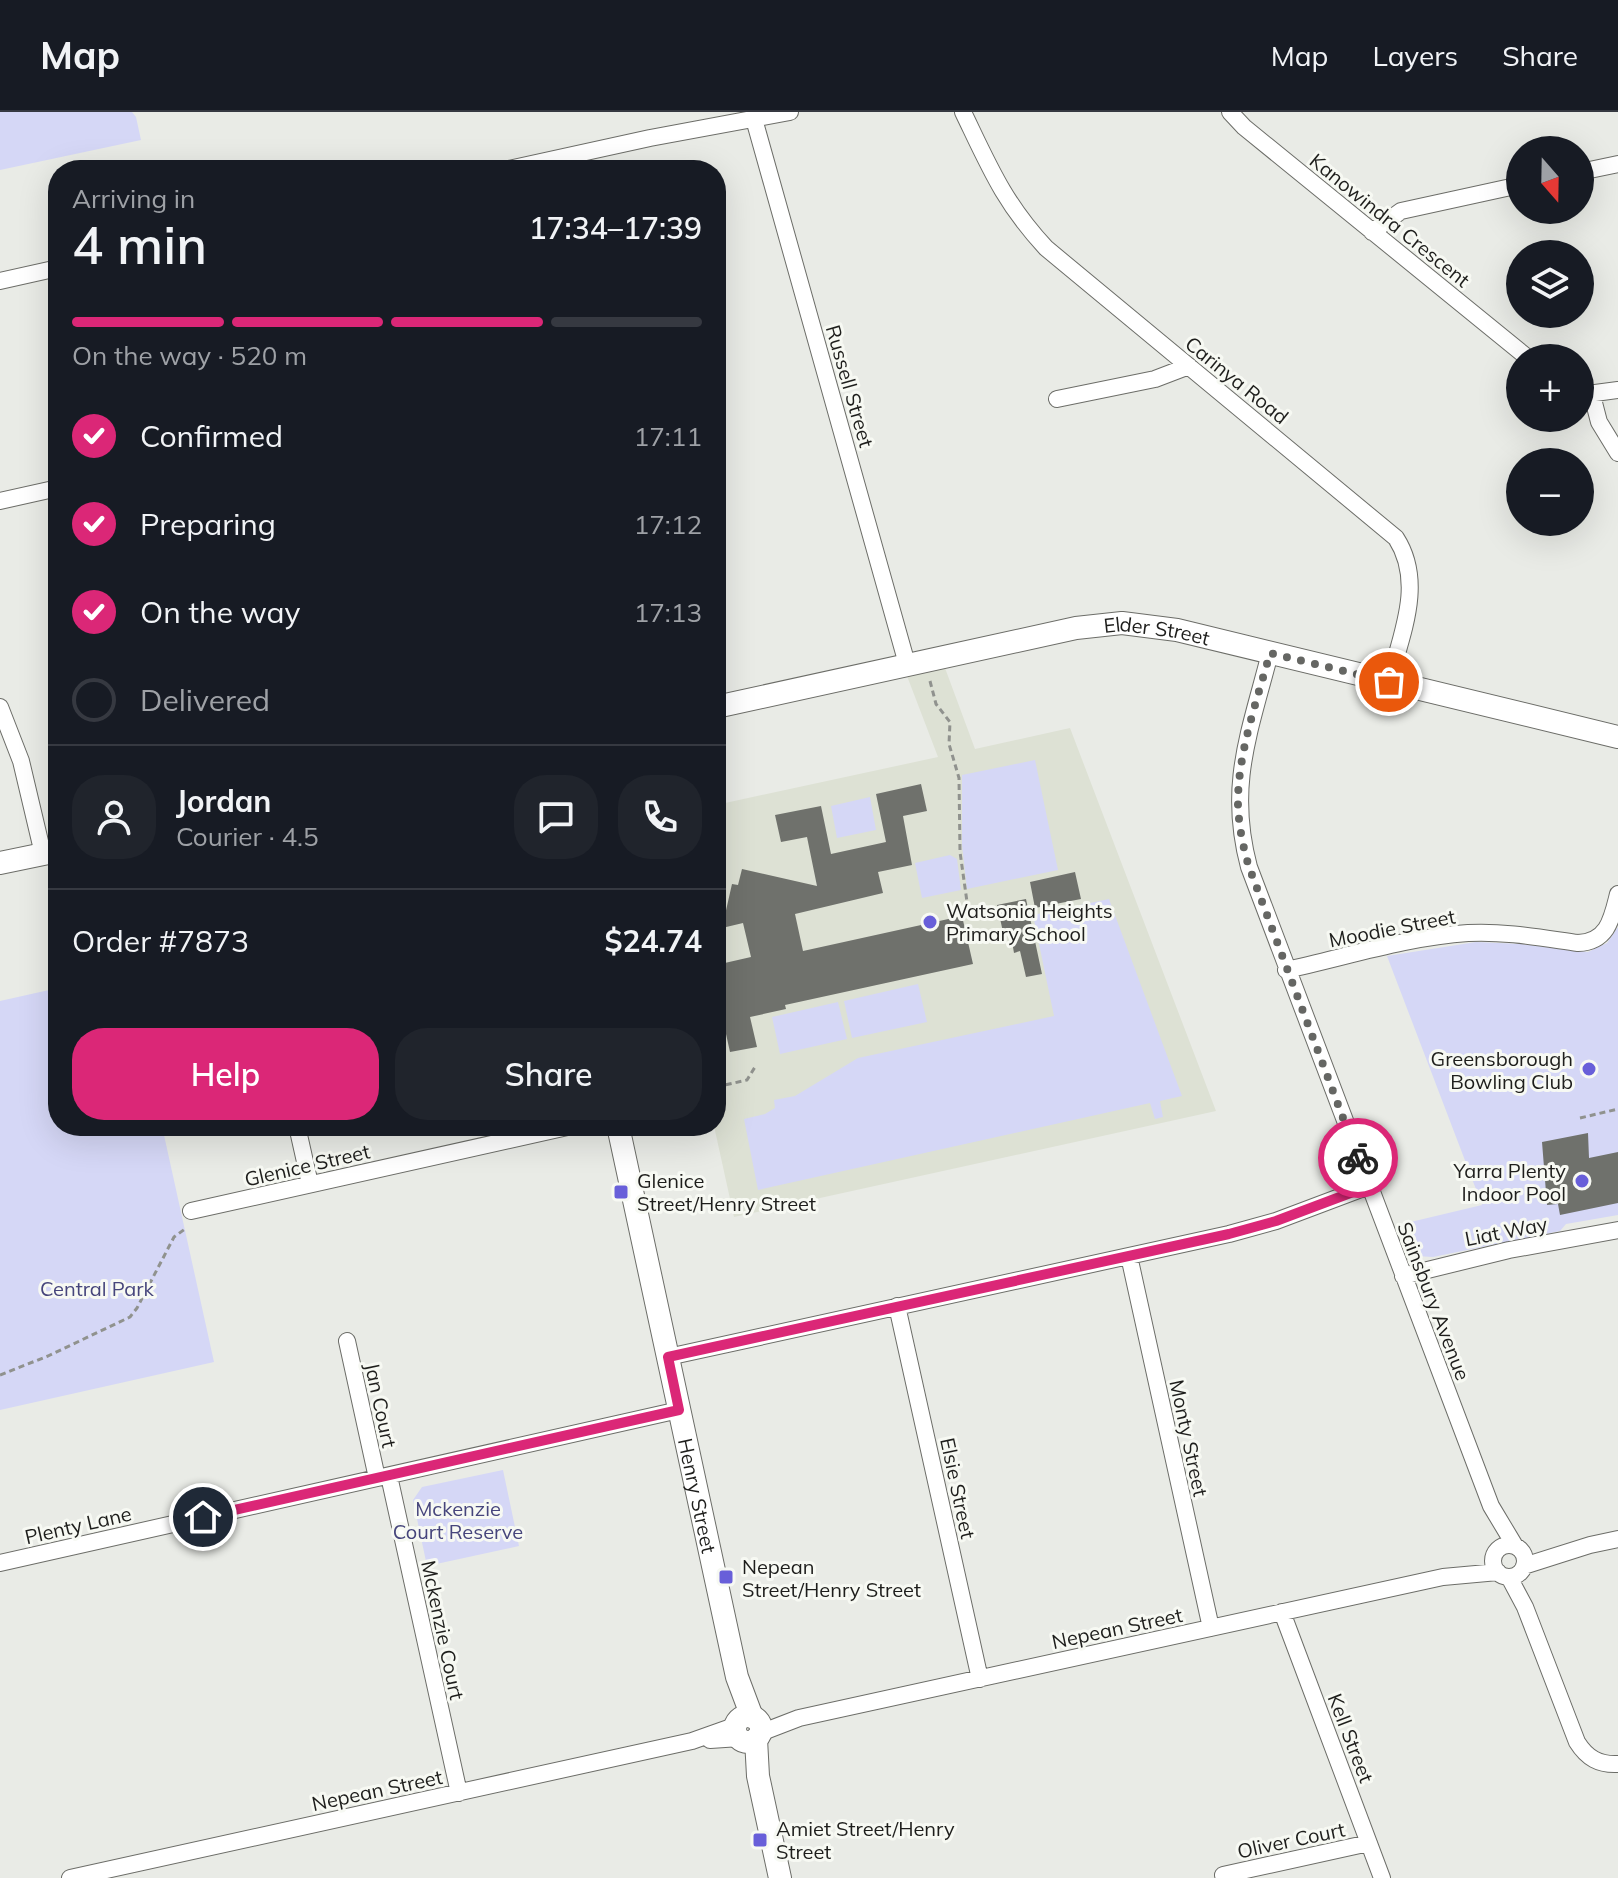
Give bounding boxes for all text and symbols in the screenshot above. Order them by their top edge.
text: Map [40,31,120,79]
text: Map [1271,38,1328,73]
text: Layers [1372,38,1458,73]
text: Share [1502,38,1578,73]
north arrow [1506,136,1594,224]
map controls [1506,136,1594,536]
street label: Kanowindra Crescent [1305,148,1475,292]
text: Arriving in [72,182,195,215]
text: 17:34–17:39 [529,209,702,247]
text: 4 min [72,212,207,277]
button: layers [1506,240,1594,328]
street label: Russell Street [821,322,879,450]
street label: Carinya Road [1180,331,1294,429]
text: On the way · 520 m [72,339,307,372]
button: + [1506,344,1594,432]
icon: check [72,414,116,458]
text: Confirmed [140,417,283,455]
text: 17:11 [634,420,702,453]
button: − [1506,448,1594,536]
icon: check [72,502,116,546]
text: Preparing [140,505,276,543]
text: 17:12 [634,508,702,541]
icon: check [72,590,116,634]
text: On the way [140,593,300,631]
text: 17:13 [634,596,702,629]
street label: Elder Street [1102,610,1212,650]
pin [1355,648,1423,716]
icon: bag [1367,660,1411,704]
text: Delivered [140,681,270,719]
button: person [72,775,156,859]
button: chat [514,775,598,859]
button: phone [618,775,702,859]
text: Jordan [176,782,271,820]
text: Courier · 4.5 [176,820,319,853]
place label: Watsonia Heights Primary School [946,898,1113,946]
street label: Moodie Street [1327,904,1457,952]
marker: Watsonia Heights Primary School [921,913,939,931]
text: Order #7873 [72,922,249,960]
text: $24.74 [605,922,702,960]
button: Help [72,1028,379,1120]
button: Share [395,1028,702,1120]
place label: Greensborough Bowling Club [1431,1046,1573,1094]
marker: Greensborough Bowling Club [1580,1060,1598,1078]
courier [1318,1118,1398,1198]
icon: bike [1336,1136,1380,1180]
street label: Glenice Street [242,1138,372,1192]
place label: Yarra Plenty Indoor Pool [1453,1158,1566,1206]
place label: Glenice Street/Henry Street [637,1168,816,1216]
marker: Yarra Plenty Indoor Pool [1573,1172,1591,1190]
marker: Glenice Street/Henry Street [612,1183,630,1201]
street label: Liat Way [1463,1211,1550,1251]
street label: Sainsbury Avenue [1392,1218,1476,1384]
park label: Central Park [40,1276,155,1301]
street label: Jan Court [360,1360,402,1450]
street label: Monty Street [1164,1377,1214,1499]
street label: Elsie Street [935,1435,981,1541]
street label: Henry Street [673,1436,722,1555]
pin [169,1483,237,1551]
icon: home [181,1495,225,1539]
park label: Mckenzie Court Reserve [393,1496,523,1544]
street label: Plenty Lane [22,1501,134,1549]
place label: Nepean Street/Henry Street [742,1554,921,1602]
street label: Mckenzie Court [416,1558,470,1702]
marker: Nepean Street/Henry Street [717,1568,735,1586]
street label: Nepean Street [1049,1602,1185,1654]
street label: Kell Street [1323,1690,1379,1786]
street label: Nepean Street [309,1764,445,1816]
place label: Amiet Street/Henry Street [776,1816,955,1864]
street label: Oliver Court [1235,1816,1347,1864]
marker: Amiet Street/Henry Street [751,1831,769,1849]

